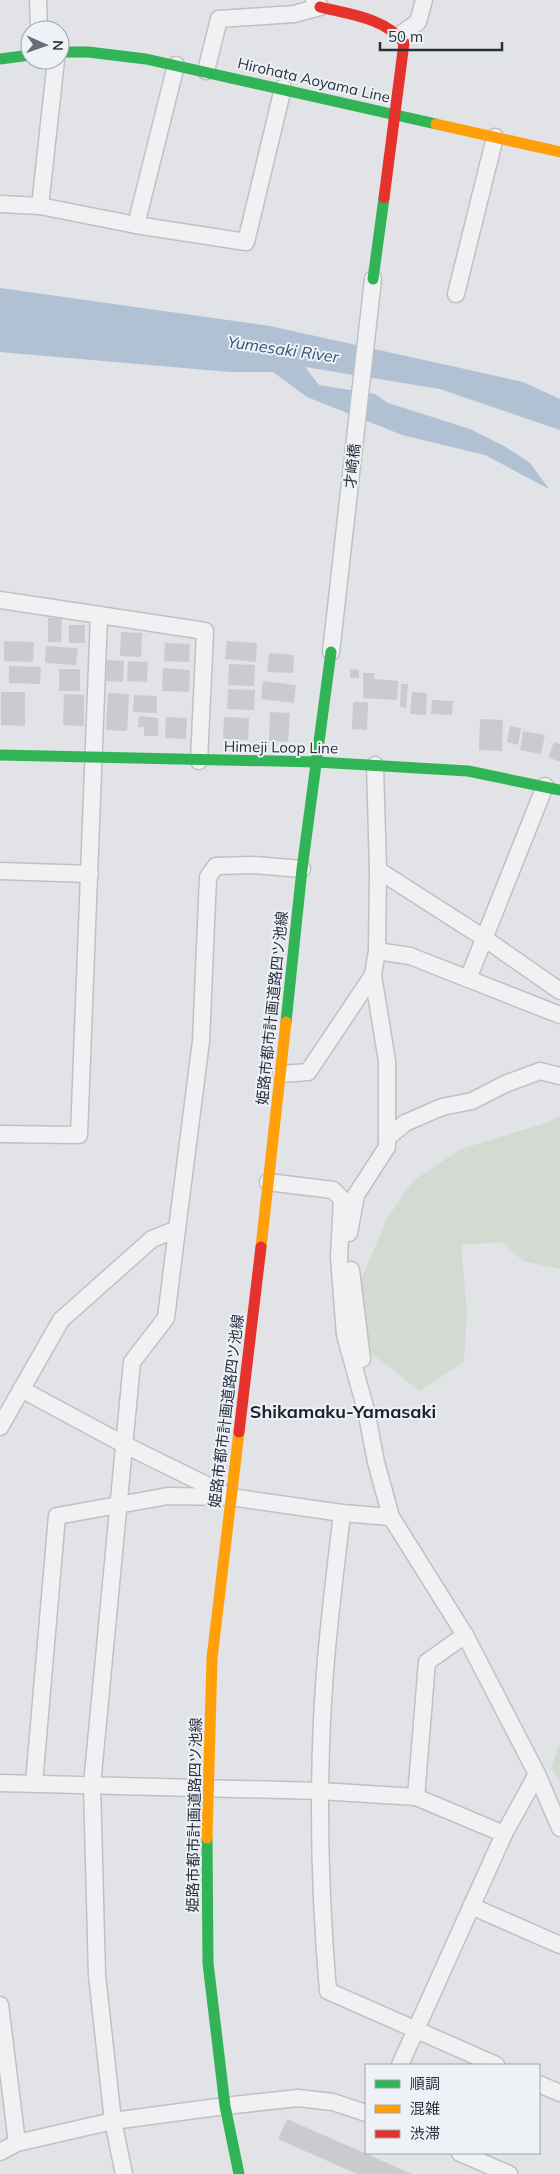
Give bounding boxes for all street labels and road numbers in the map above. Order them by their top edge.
street label: Hirohata Aoyama Line [236,53,392,107]
street label: 才崎橋 [340,443,364,489]
street label: Himeji Loop Line [224,737,338,757]
street label: 姫路市都市計画道路四ツ池線 [252,910,292,1106]
street label: 姫路市都市計画道路四ツ池線 [205,1313,247,1509]
street label: 姫路市都市計画道路四ツ池線 [183,1717,205,1913]

